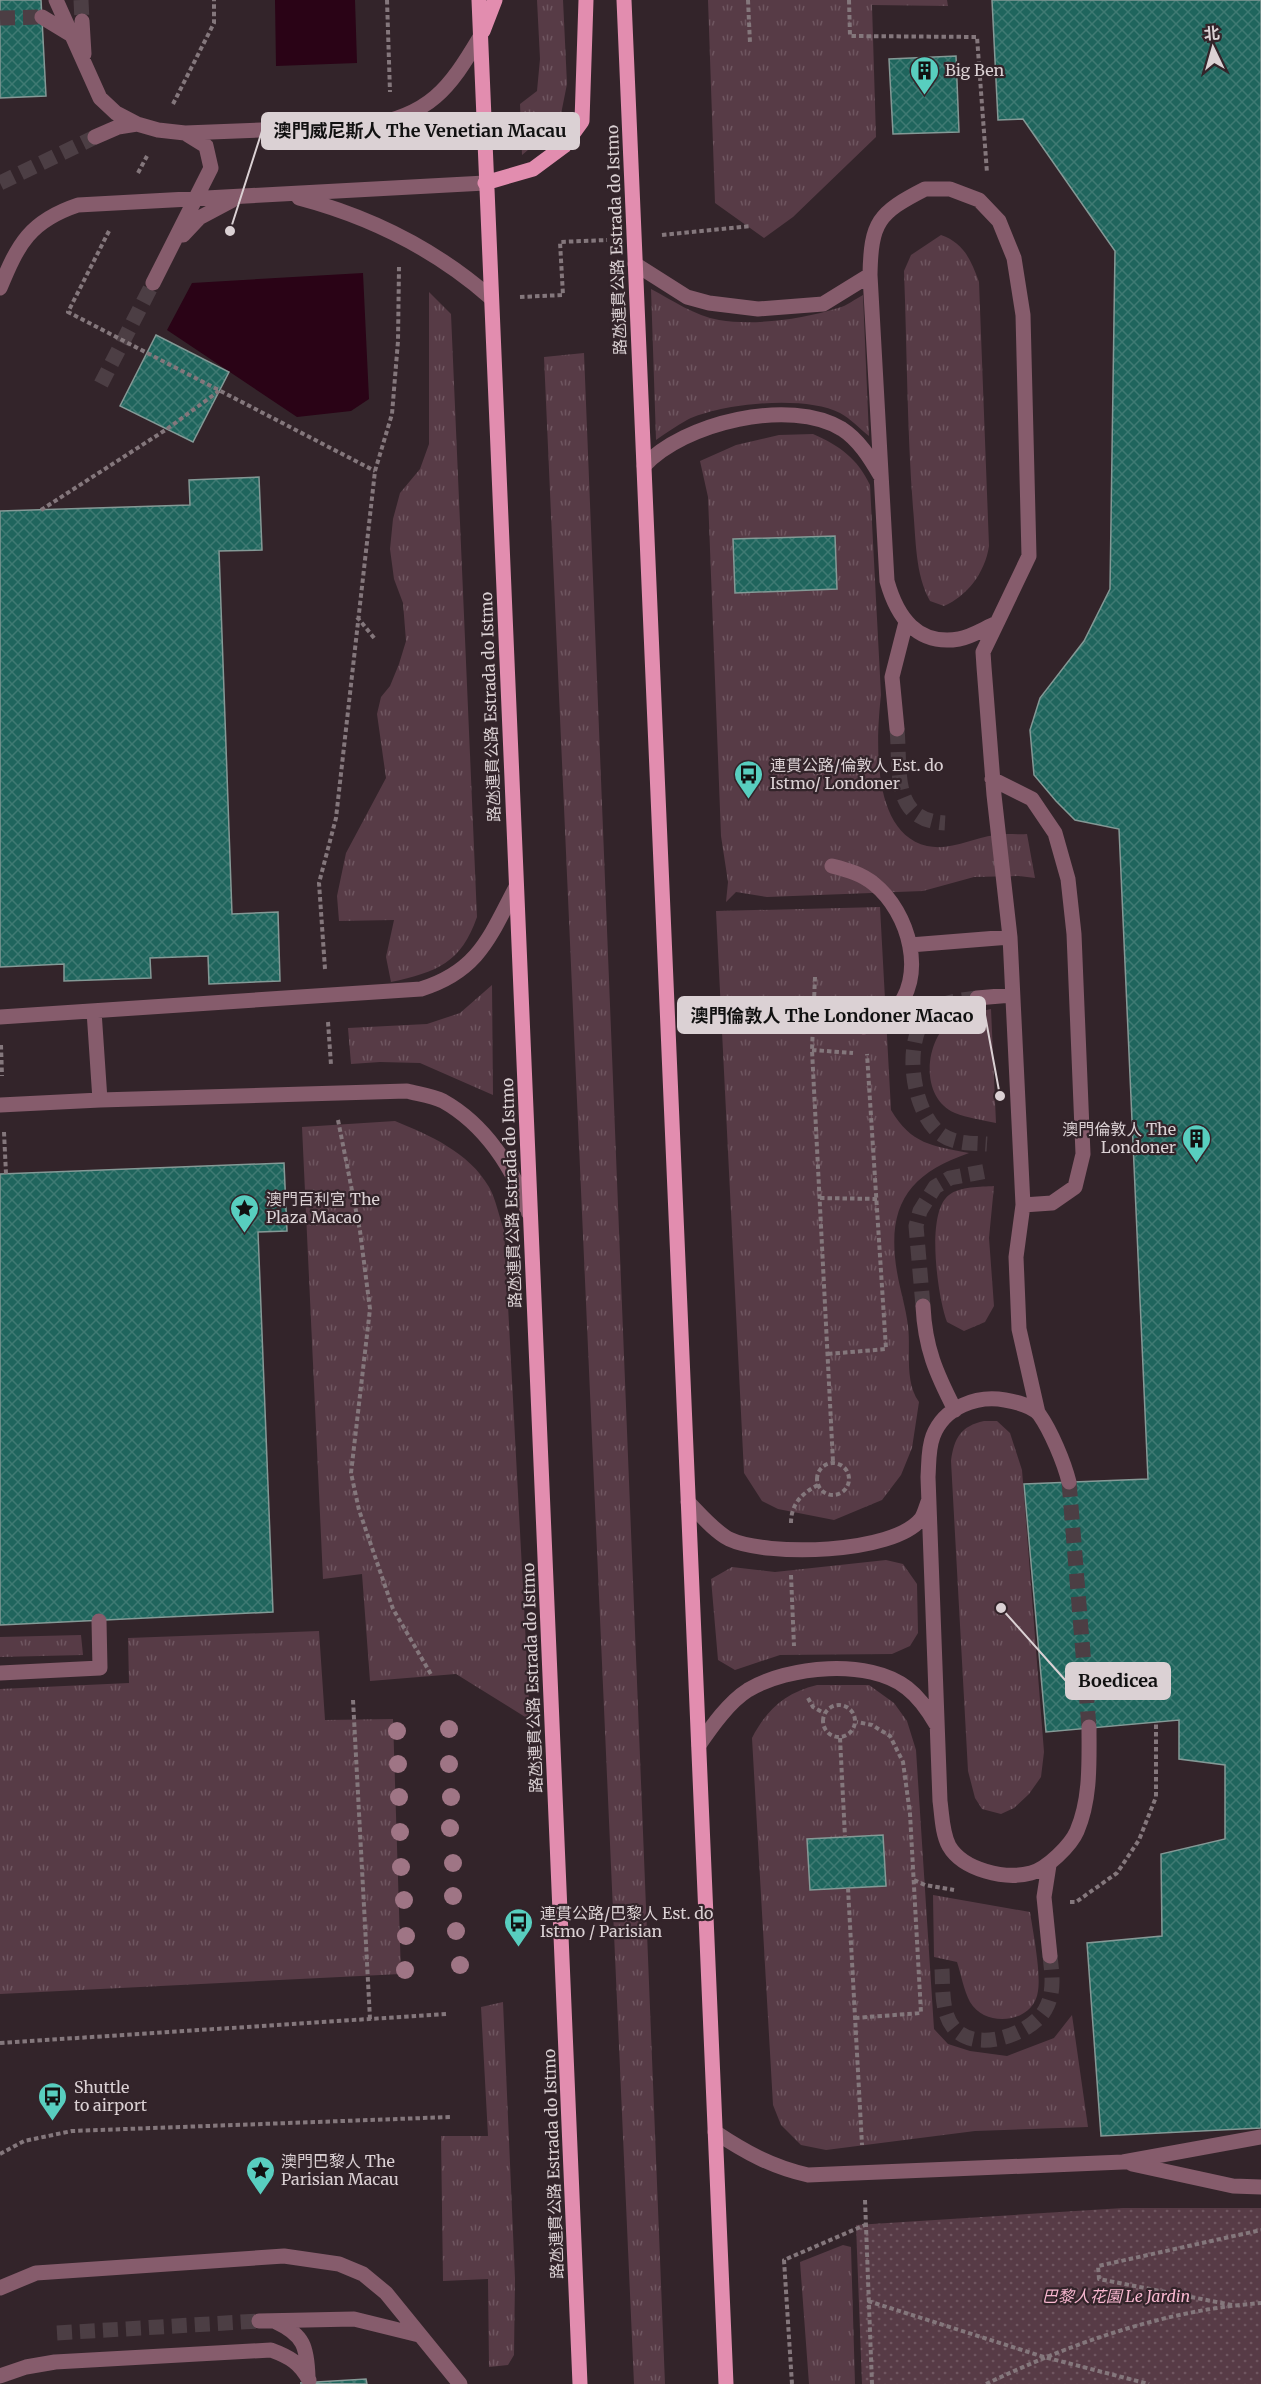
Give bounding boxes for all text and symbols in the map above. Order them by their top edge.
north arrow [1183,18,1243,78]
text: 北 [1203,22,1221,44]
building icon: Big Ben [908,54,940,96]
place label: Big Ben [945,60,1005,80]
callout: 澳門威尼斯人 The Venetian Macau [262,113,579,149]
text: 澳門威尼斯人 The Venetian Macau [274,119,567,142]
street label: 路氹連貫公路 Estrada do Istmo [602,125,630,355]
street label: 路氹連貫公路 Estrada do Istmo [476,592,504,822]
place label: 連貫公路/倫敦人 Est. do Istmo/ Londoner [770,755,943,793]
bus stop icon: 連貫公路/倫敦人 Est. do Istmo/ Londoner [733,758,765,800]
callout: 澳門倫敦人 The Londoner Macao [678,997,985,1033]
text: 澳門倫敦人 The Londoner Macao [691,1004,974,1027]
street label: 路氹連貫公路 Estrada do Istmo [497,1078,525,1308]
place label: 澳門倫敦人 The Londoner [1062,1119,1176,1157]
building icon: 澳門倫敦人 The Londoner [1181,1122,1213,1164]
place label: 澳門百利宮 The Plaza Macao [266,1189,380,1227]
place icon: 澳門百利宮 The Plaza Macao [229,1192,261,1234]
street label: 路氹連貫公路 Estrada do Istmo [518,1563,546,1793]
callout: Boedicea [1066,1663,1170,1699]
text: Boedicea [1078,1669,1158,1692]
place label: 連貫公路/巴黎人 Est. do Istmo / Parisian [540,1903,713,1941]
bus stop icon: 連貫公路/巴黎人 Est. do Istmo / Parisian [503,1906,535,1948]
street label: 路氹連貫公路 Estrada do Istmo [539,2049,567,2279]
place label: Shuttle to airport [74,2077,148,2115]
bus stop icon: Shuttle to airport [37,2080,69,2122]
place label: 澳門巴黎人 The Parisian Macau [281,2151,399,2189]
place icon: 澳門巴黎人 The Parisian Macau [244,2154,276,2196]
park label: 巴黎人花園 Le Jardin [1042,2286,1190,2306]

